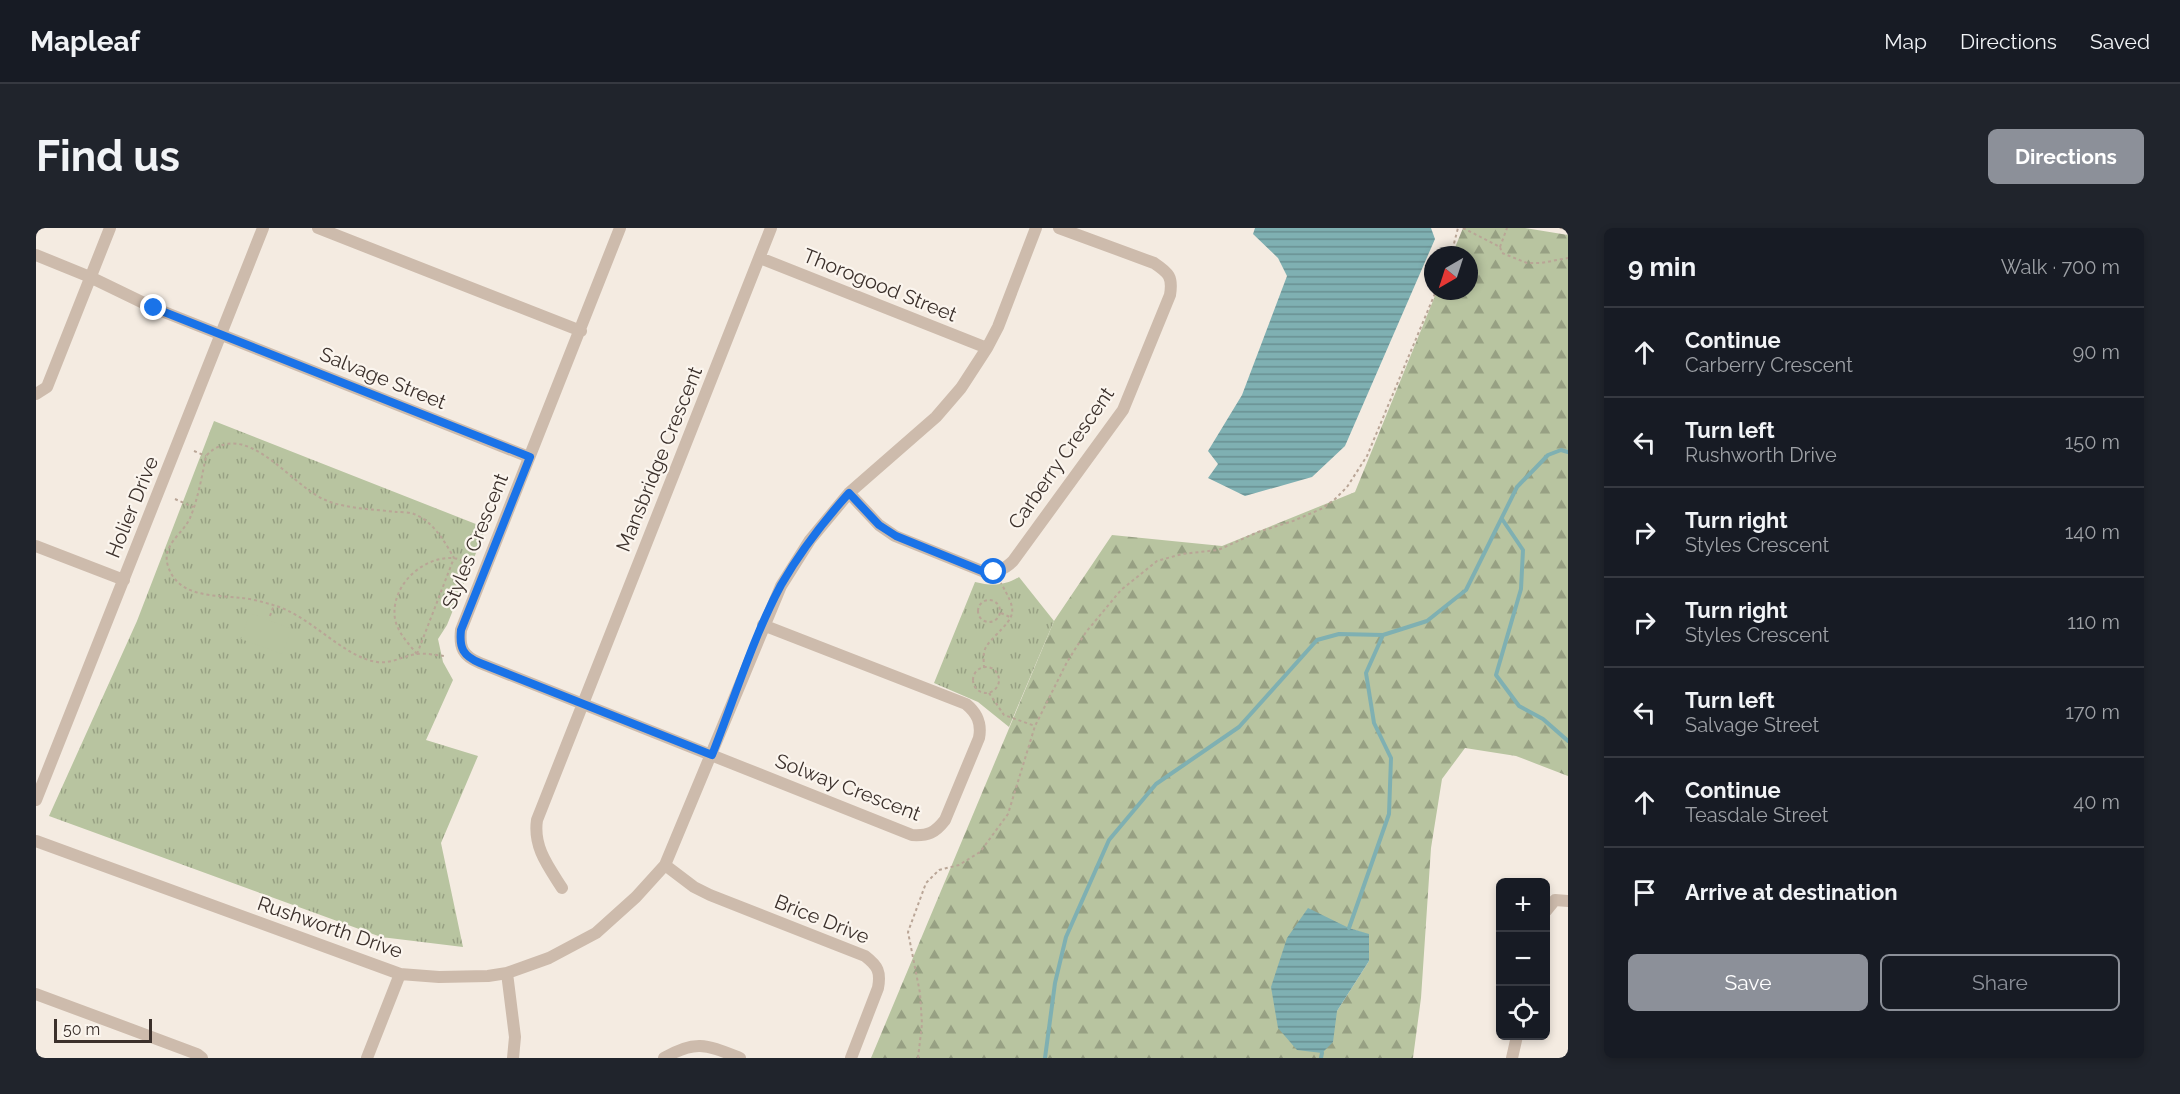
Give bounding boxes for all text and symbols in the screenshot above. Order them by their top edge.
text: Mapleaf [30,25,140,58]
text: Map [1884,29,1927,54]
text: Directions [1960,29,2057,54]
text: Saved [2090,29,2150,54]
button: Directions [1988,129,2144,184]
text: Find us [36,132,180,181]
street label: Thorogood Street [800,243,961,327]
north arrow [1424,246,1478,300]
text: 9 min [1628,252,1696,282]
text: Walk · 700 m [2001,255,2120,279]
route end [140,294,166,320]
text: Continue [1685,327,1781,353]
icon: ahead [1628,336,1661,369]
text: 90 m [2073,340,2120,364]
street label: Salvage Street [316,342,450,414]
text: Carberry Crescent [1685,353,1853,377]
street label: Mansbridge Crescent [611,363,707,555]
street label: Carberry Crescent [1003,382,1119,534]
text: Turn left [1685,417,1775,443]
icon: left [1628,426,1661,459]
text: 150 m [2065,430,2120,454]
text: Rushworth Drive [1685,443,1837,467]
street label: Holier Drive [101,452,163,561]
street label: Styles Crescent [437,469,513,612]
text: Turn right [1685,507,1788,533]
icon: right [1628,516,1661,549]
text: 140 m [2065,520,2120,544]
text: Styles Crescent [1685,533,1829,557]
route start [980,558,1006,584]
text: Turn right [1685,597,1788,623]
icon: right [1628,606,1661,639]
text: 110 m [2067,610,2120,634]
text: Styles Crescent [1685,623,1829,647]
text: Turn left [1685,687,1775,713]
icon: left [1628,696,1661,729]
text: 170 m [2065,700,2120,724]
text: Salvage Street [1685,713,1819,737]
street label: Solway Crescent [772,748,924,826]
text: Continue [1685,777,1781,803]
icon: ahead [1628,786,1661,819]
text: 40 m [2073,790,2120,814]
text: Teasdale Street [1685,803,1828,827]
icon: arrive [1628,876,1661,909]
map controls [1496,878,1550,1040]
button: + [1496,878,1550,932]
text: Arrive at destination [1685,879,1898,905]
street label: Brice Drive [771,889,873,949]
street label: Rushworth Drive [254,891,406,963]
button: − [1496,932,1550,986]
button: Save [1628,954,1868,1011]
button: Share [1880,954,2120,1011]
button: locate [1496,986,1550,1040]
scale bar [54,1016,152,1044]
text: 50 m [63,1020,100,1039]

